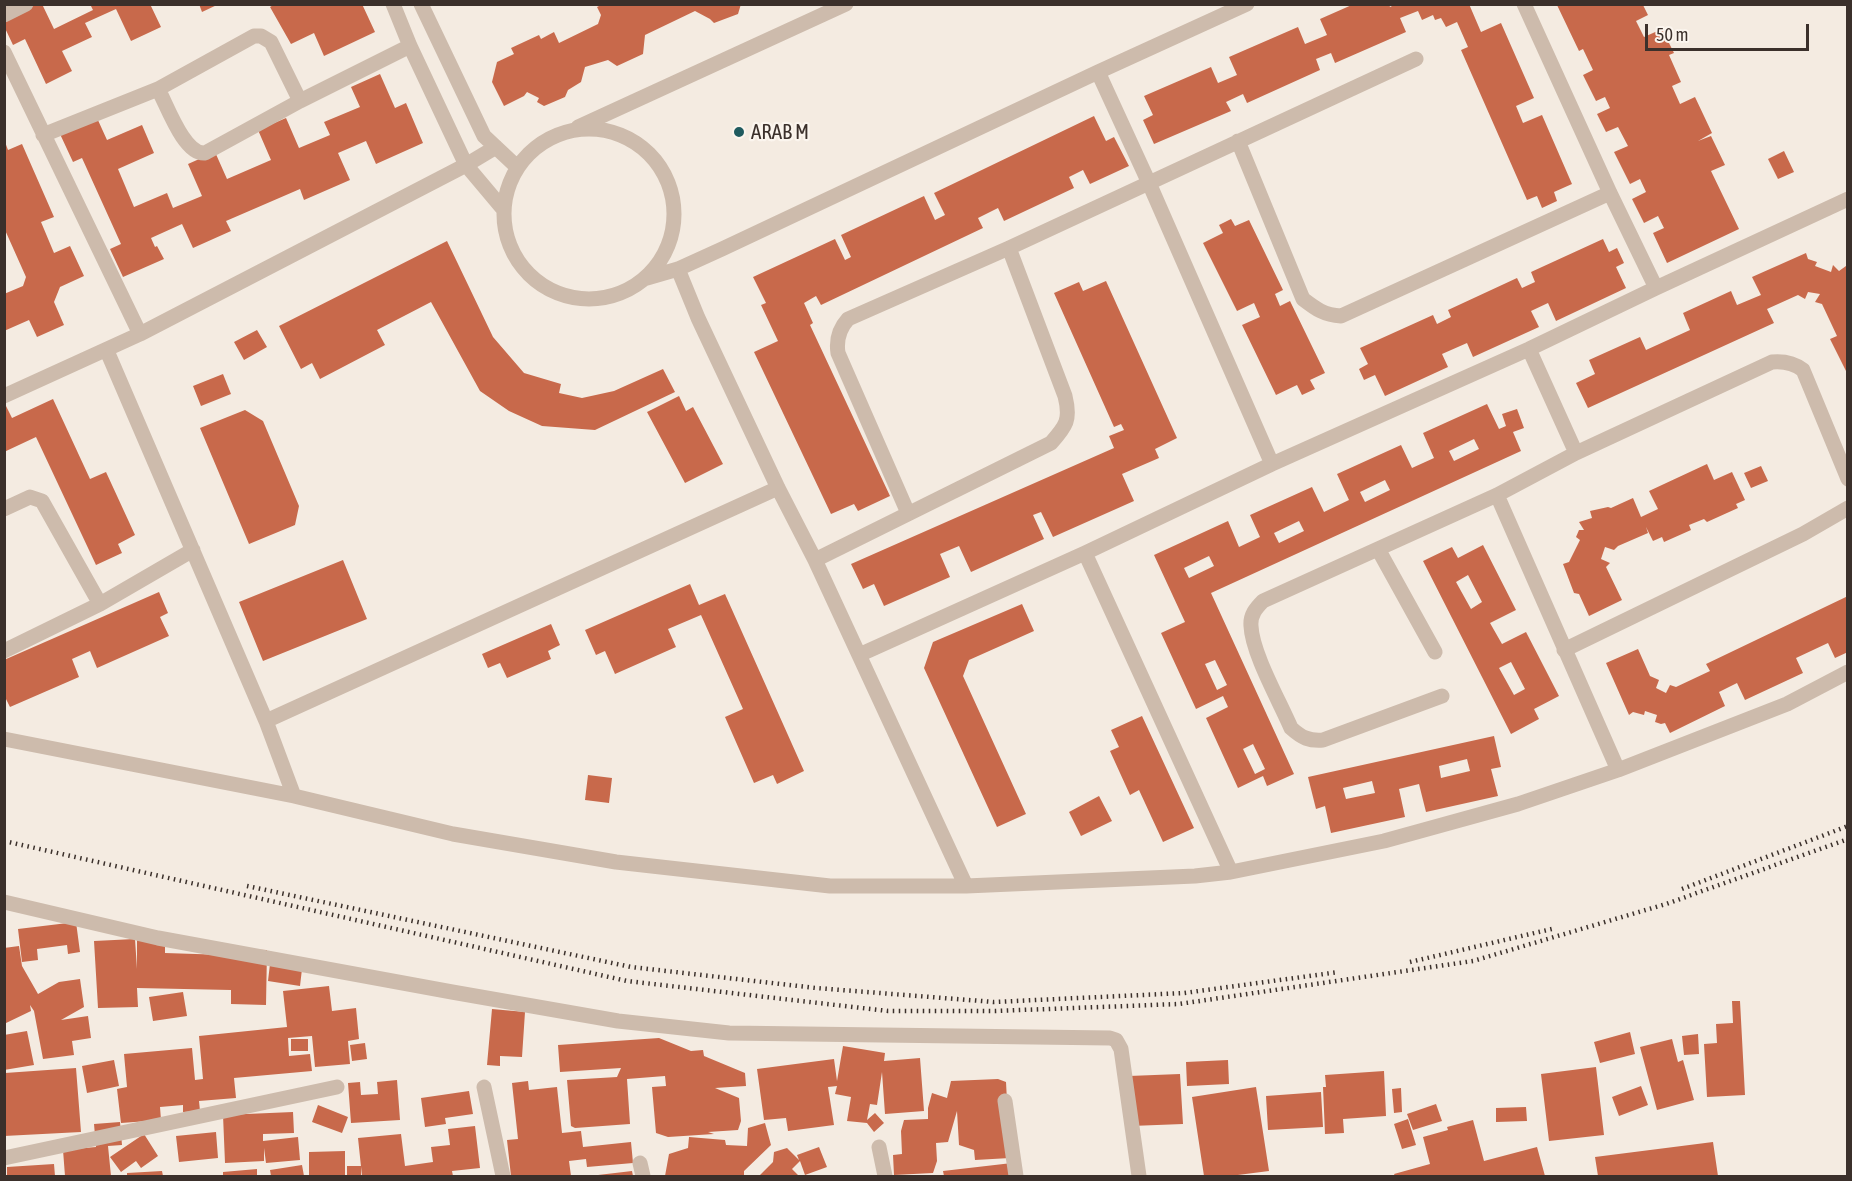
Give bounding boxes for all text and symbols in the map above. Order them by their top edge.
scale bar [1648,12,1812,50]
text: 50 m [1656,24,1688,45]
place label: ARAB M [751,119,809,145]
marker: ARAB M [732,125,746,139]

